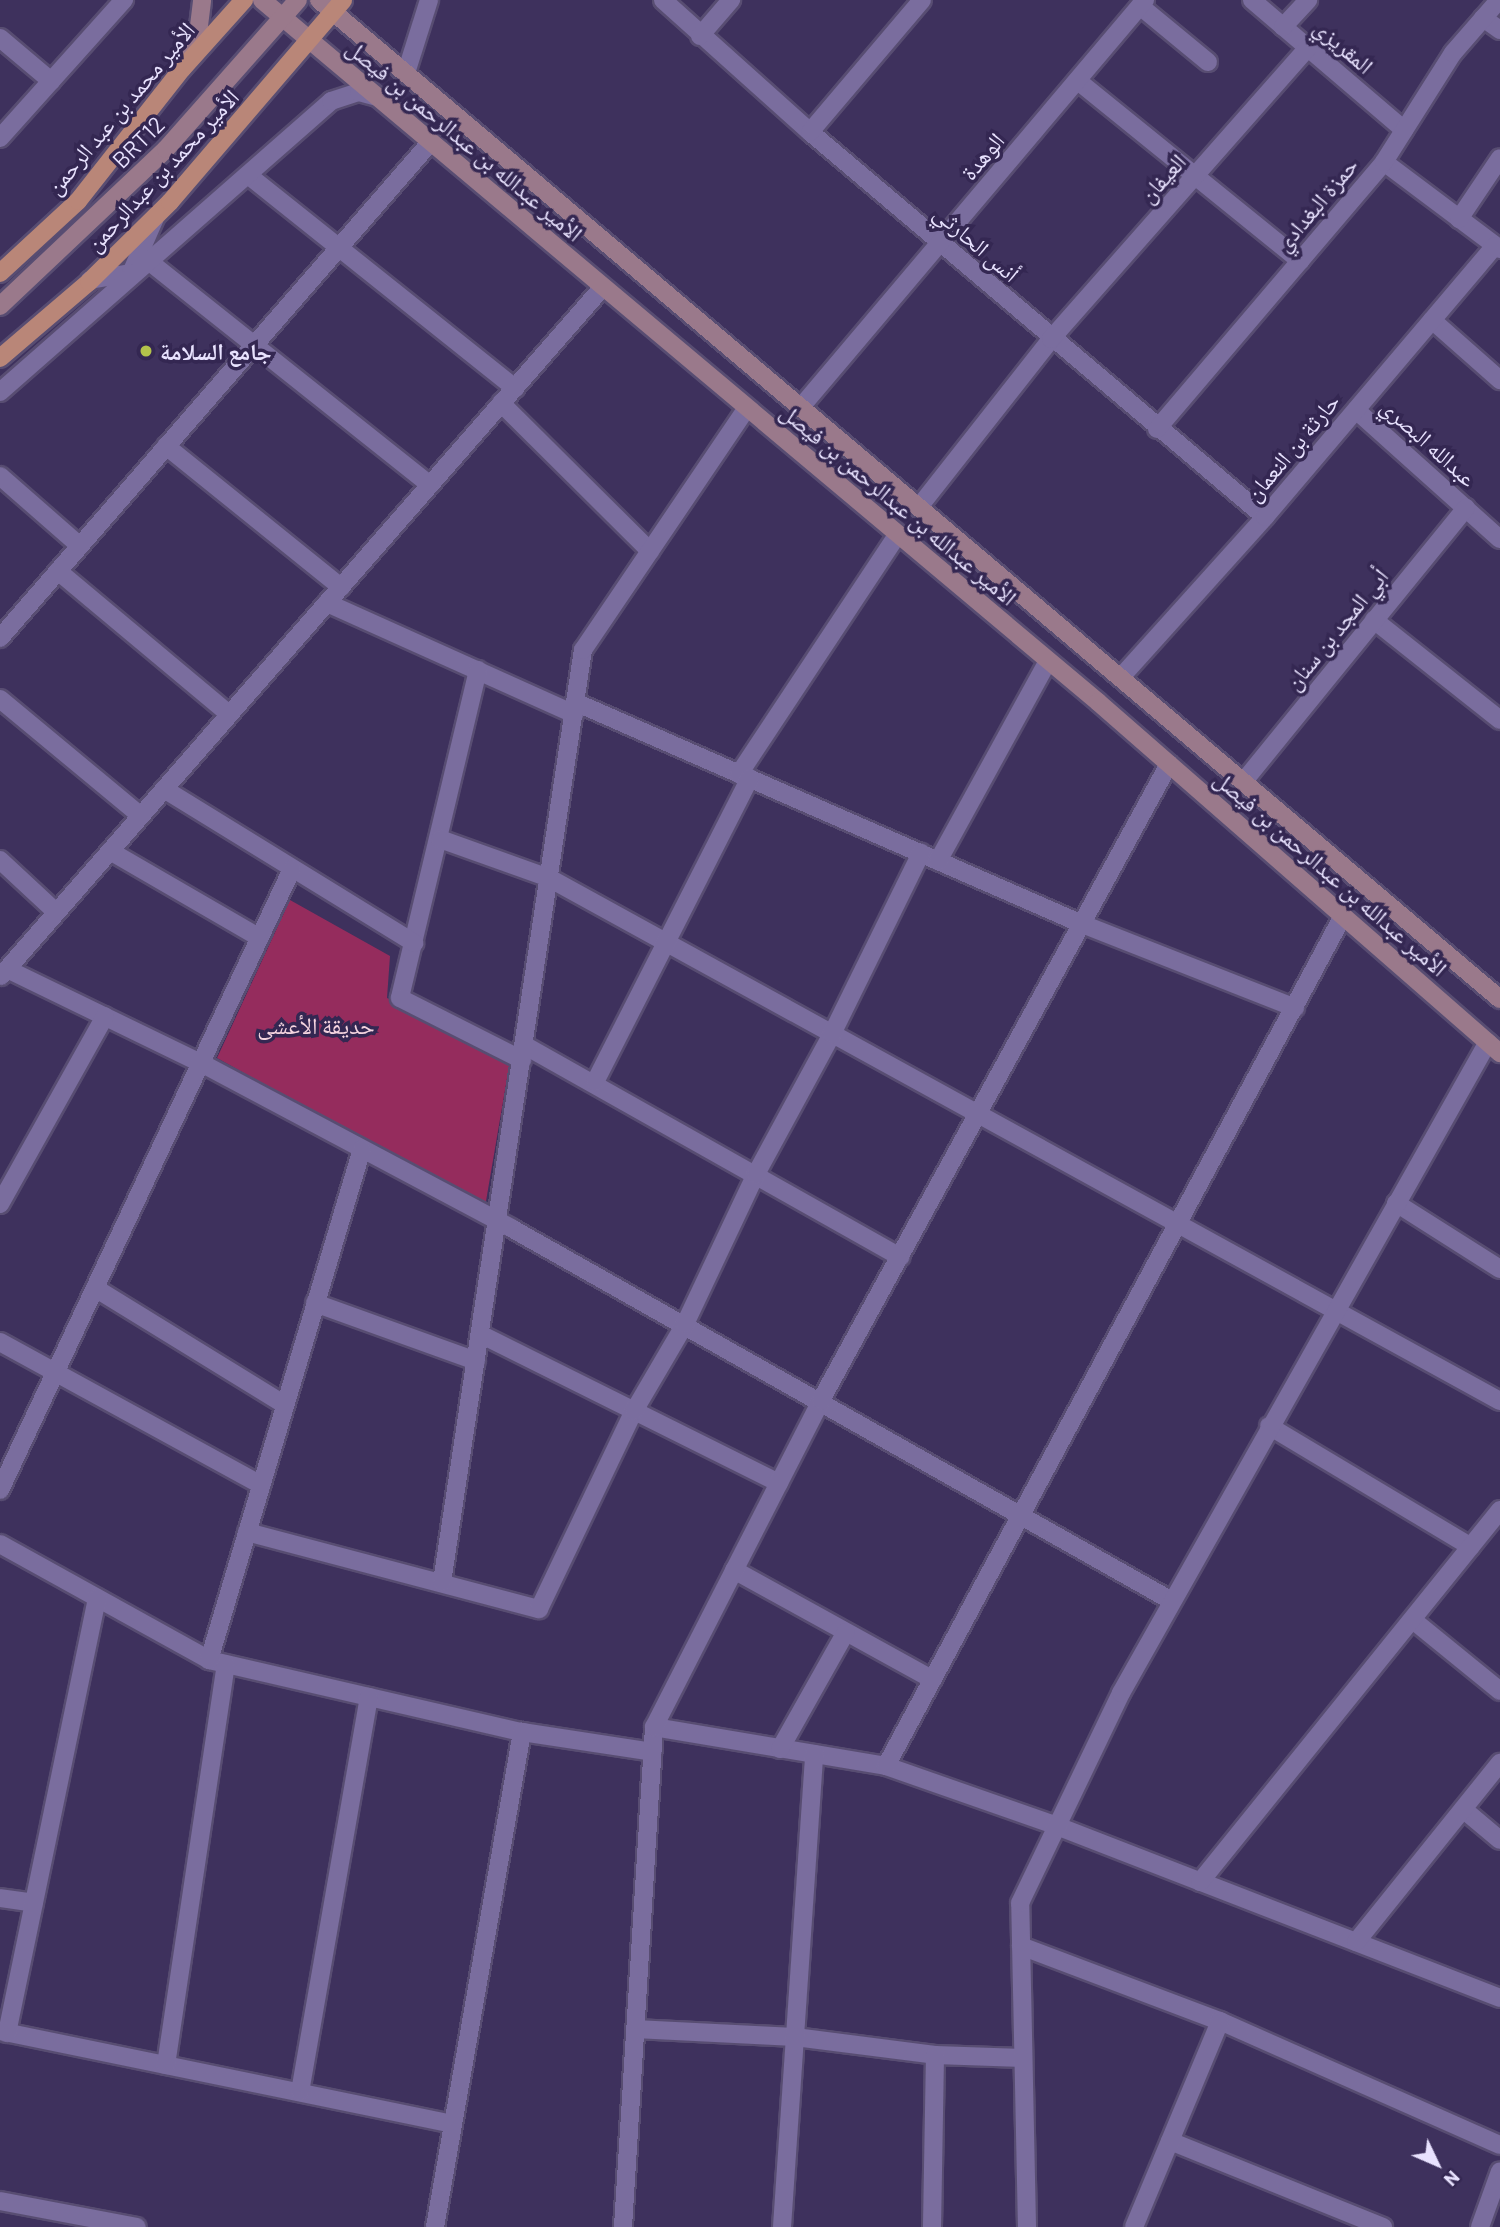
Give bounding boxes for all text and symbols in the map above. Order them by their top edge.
street label: المقريزي [1309,13,1379,79]
street label: الأمير محمد بن عبد الرحمن [40,16,200,200]
street label: الأمير عبدالله بن عبدالرحمن بن فيصل [341,33,589,247]
street label: الأمير محمد بن عبدالرحمن [80,83,244,257]
street label: BRT12 [106,110,170,174]
street label: الوهدة [954,127,1010,185]
street label: العيفان [1133,148,1191,208]
street label: حمزة البغدادي [1269,151,1363,257]
street label: أنس الحارثي [929,199,1025,287]
place label: جامع السلامة [160,337,272,365]
marker: جامع السلامة [138,343,154,359]
street label: حارثة بن النعمان [1239,388,1345,506]
street label: عبدالله البصري [1376,392,1482,492]
street label: الأمير عبدالله بن عبدالرحمن بن فيصل [775,397,1023,611]
street label: أبي المجد بن سنان [1279,563,1393,695]
street label: الأمير عبدالله بن عبدالرحمن بن فيصل [1209,764,1453,982]
park label: حديقة الأعشى [257,1011,375,1039]
north arrow [1402,2129,1472,2199]
text: N [1440,2166,1465,2191]

